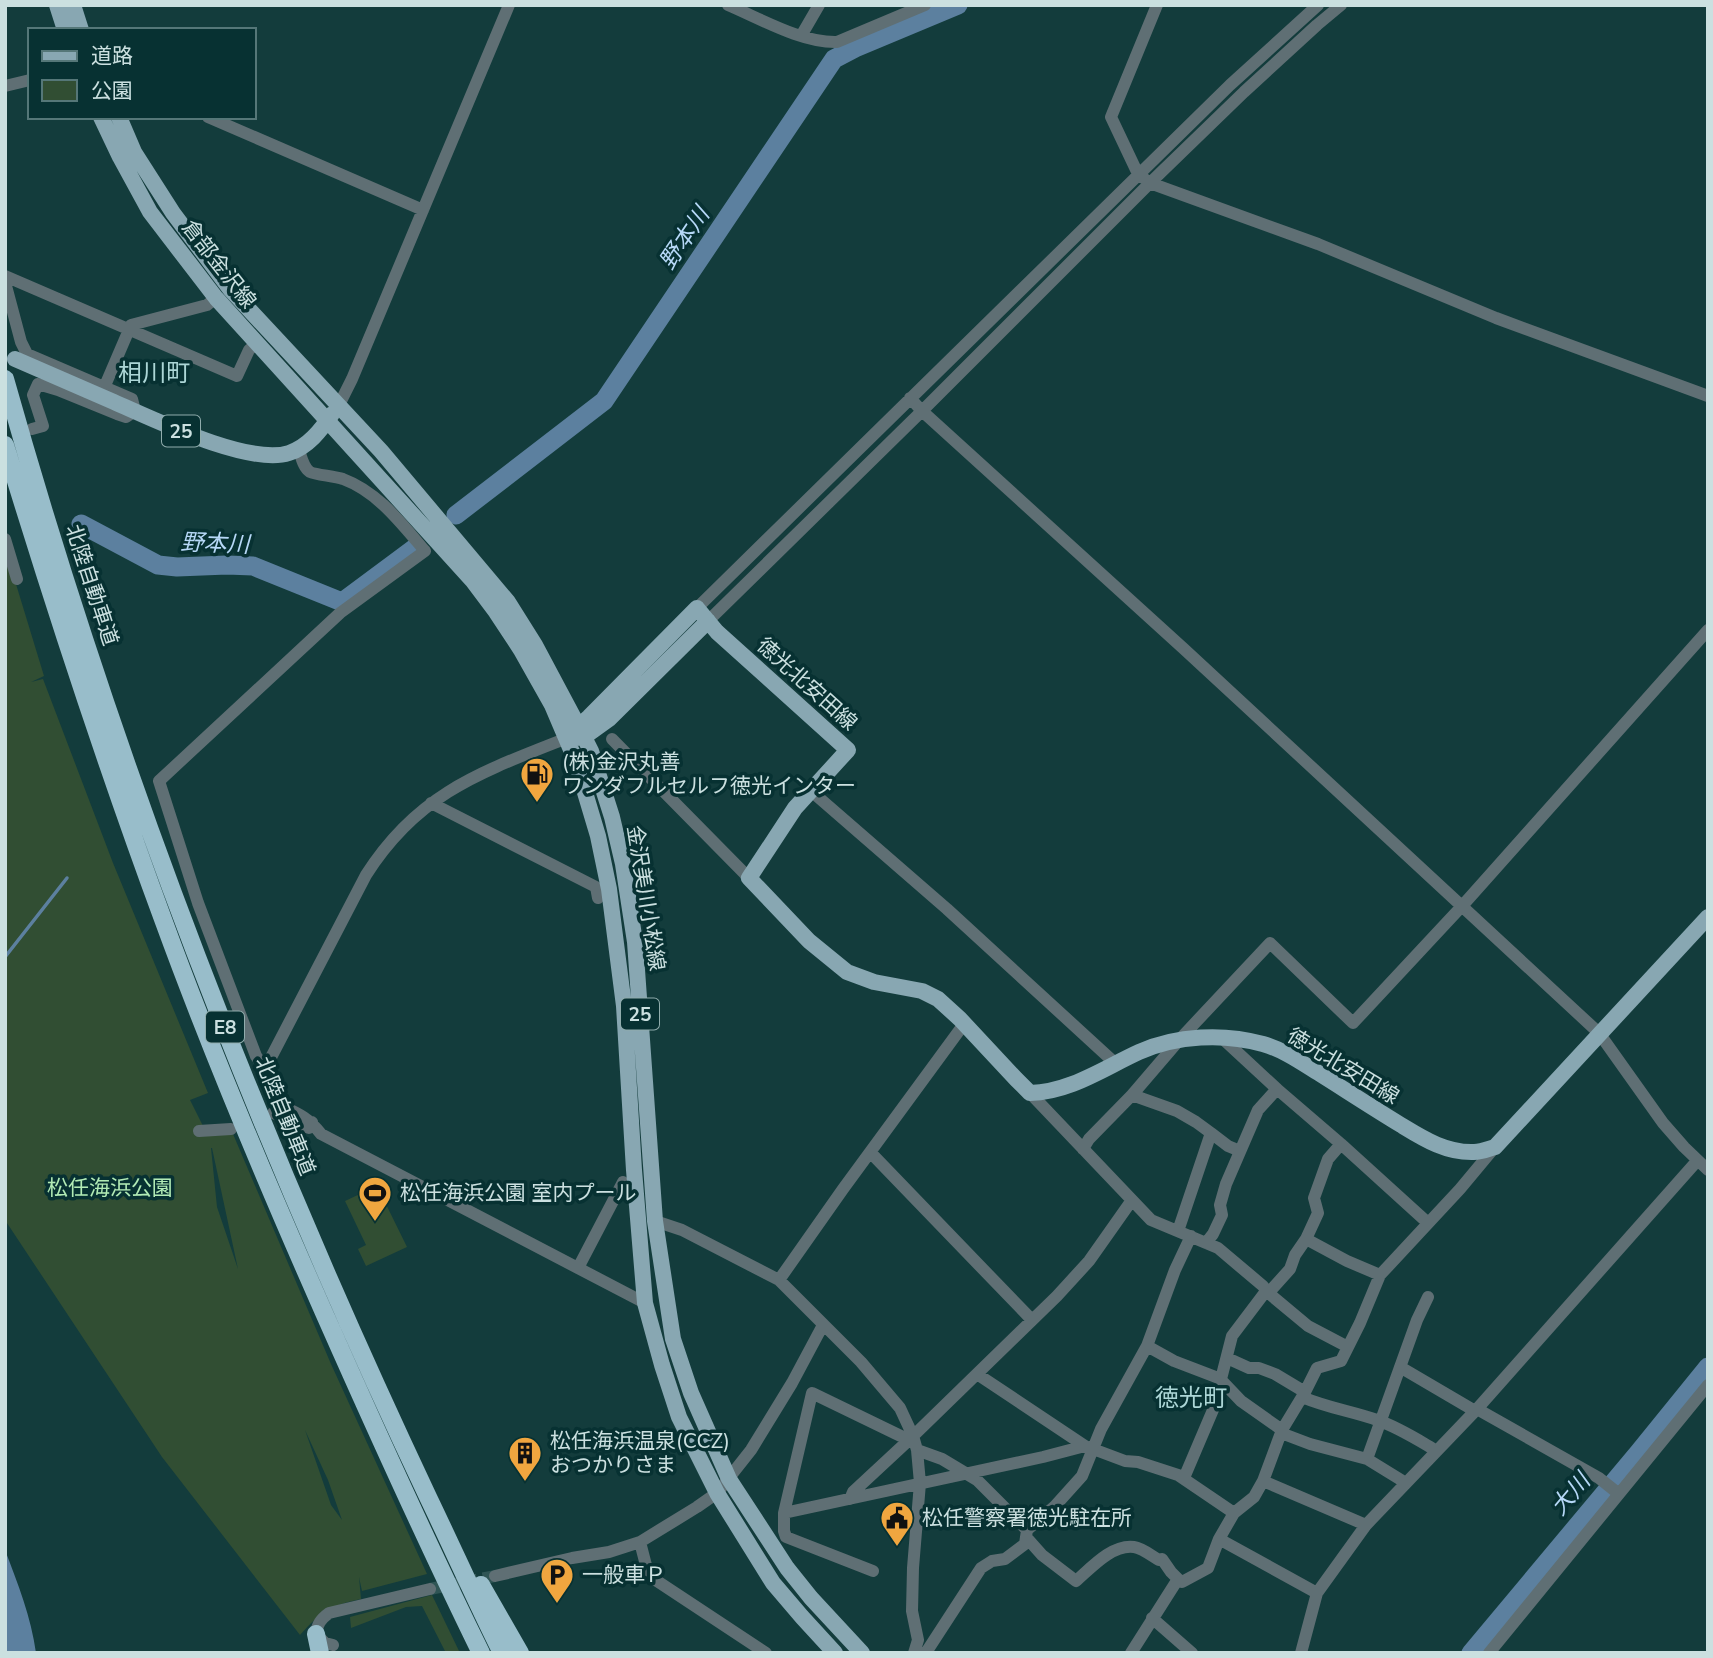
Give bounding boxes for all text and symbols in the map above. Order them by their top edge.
legend [28,28,256,119]
text: 道路 [91,42,133,68]
text: 公園 [91,77,133,103]
water label: 野本川 [652,199,717,274]
street label: 倉部金沢線 [177,214,262,313]
district label: 相川町 [118,357,190,387]
road number: 25 [162,416,200,446]
street label: 北陸自動車道 [61,521,125,649]
water label: 野本川 [180,527,253,558]
street label: 徳光北安田線 [752,631,863,735]
place label: (株)金沢丸善 ワンダフルセルフ徳光インター [562,748,856,798]
fuel station icon: (株)金沢丸善 ワンダフルセルフ徳光インター [518,755,556,804]
street label: 金沢美川小松線 [623,823,671,972]
road number: 25 [621,998,659,1030]
road number: E8 [206,1012,244,1042]
street label: 徳光北安田線 [1283,1022,1404,1109]
street label: 北陸自動車道 [250,1052,322,1179]
park label: 松任海浜公園 [47,1174,173,1200]
sports icon: 松任海浜公園 室内プール [356,1174,394,1223]
place label: 松任海浜公園 室内プール [400,1179,636,1205]
district label: 徳光町 [1155,1382,1227,1412]
place label: 松任海浜温泉(CCZ) おつかりさま [550,1427,730,1477]
building icon: 松任海浜温泉(CCZ) おつかりさま [506,1434,544,1483]
water label: 大川 [1544,1464,1597,1521]
public building icon: 松任警察署徳光駐在所 [878,1499,916,1548]
place label: 松任警察署徳光駐在所 [922,1504,1132,1530]
parking icon: 一般車Ｐ [538,1556,576,1605]
place label: 一般車Ｐ [582,1561,666,1587]

